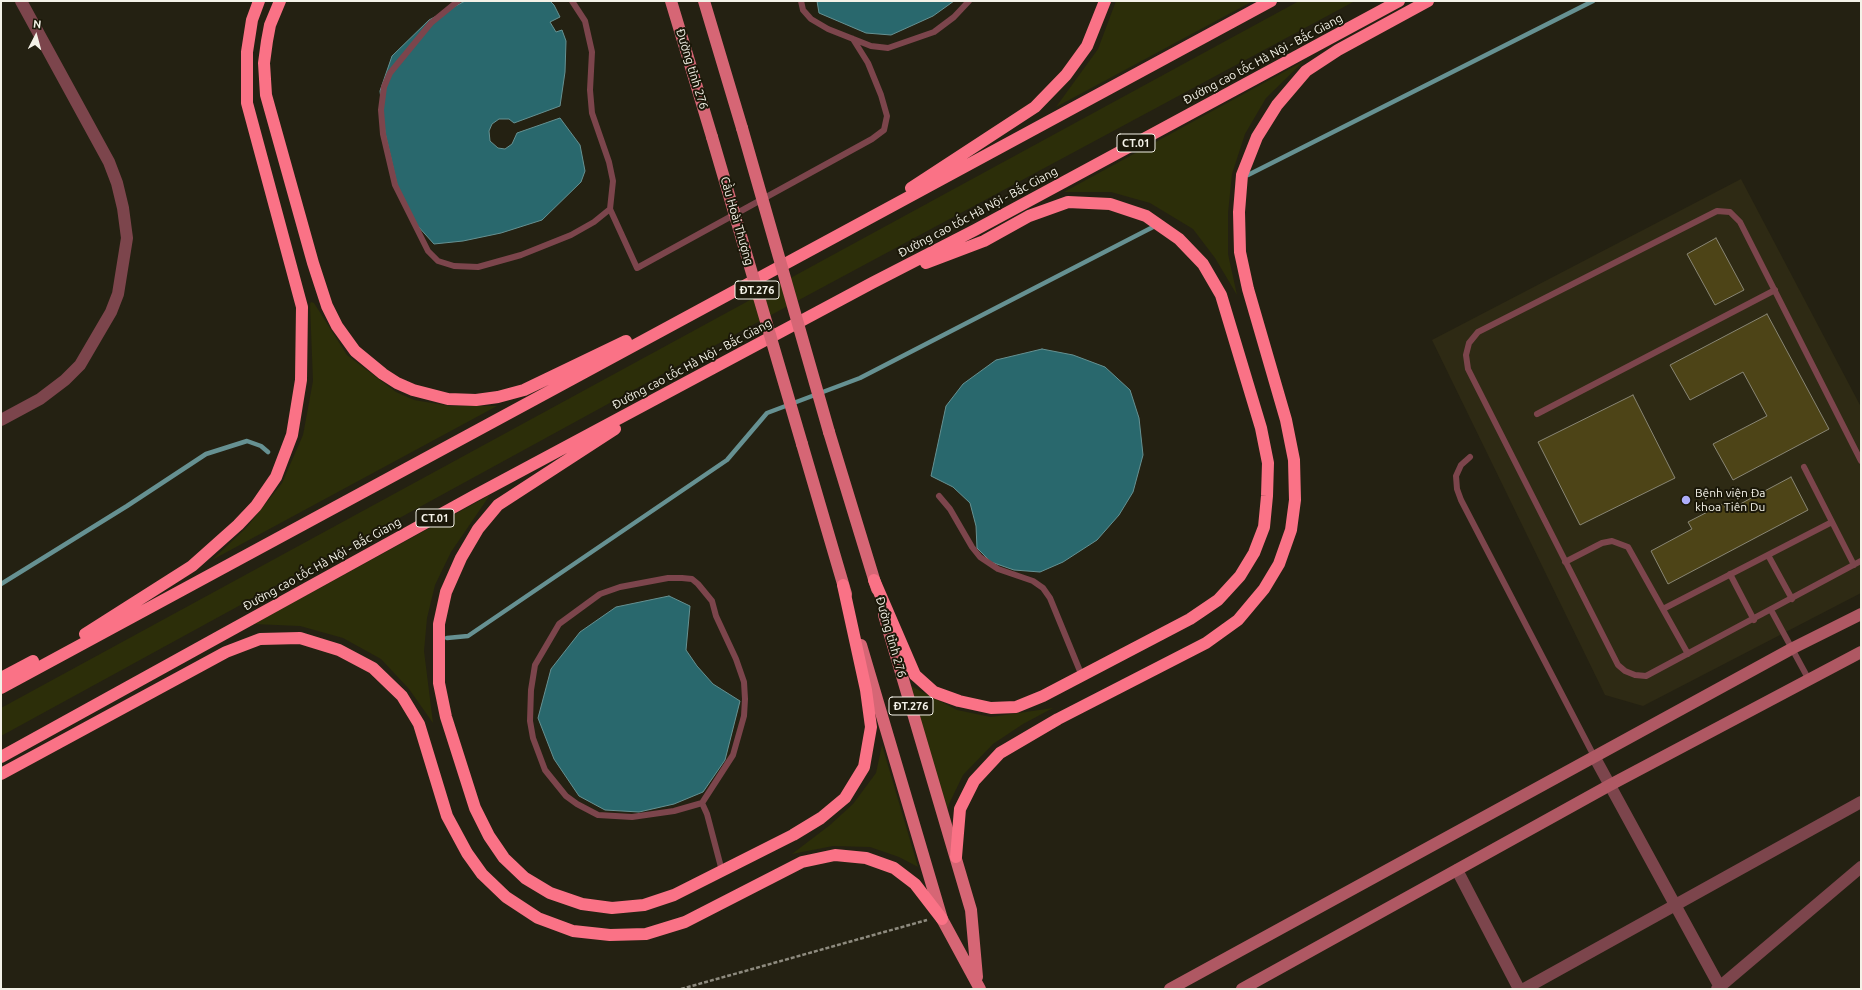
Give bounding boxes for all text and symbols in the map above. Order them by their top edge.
street label: Đường cao tốc Hà Nội - Bắc Giang [1181,11,1345,107]
north arrow [16,16,56,56]
text: N [33,18,42,30]
street label: Đường tỉnh 276 [673,27,711,111]
road number: CT.01 [1117,134,1155,152]
street label: Đường cao tốc Hà Nội - Bắc Giang [896,164,1060,260]
street label: Cầu Hoài Thượng [717,175,757,267]
road number: ĐT.276 [735,281,779,299]
street label: Đường cao tốc Hà Nội - Bắc Giang [610,316,774,412]
place label: Bệnh viện Đa khoa Tiên Du [1695,486,1765,514]
marker: Bệnh viện Đa khoa Tiên Du [1680,494,1692,506]
road number: CT.01 [416,509,454,527]
street label: Đường cao tốc Hà Nội - Bắc Giang [240,514,404,614]
street label: Đường tỉnh 276 [873,595,909,679]
road number: ĐT.276 [889,697,933,715]

